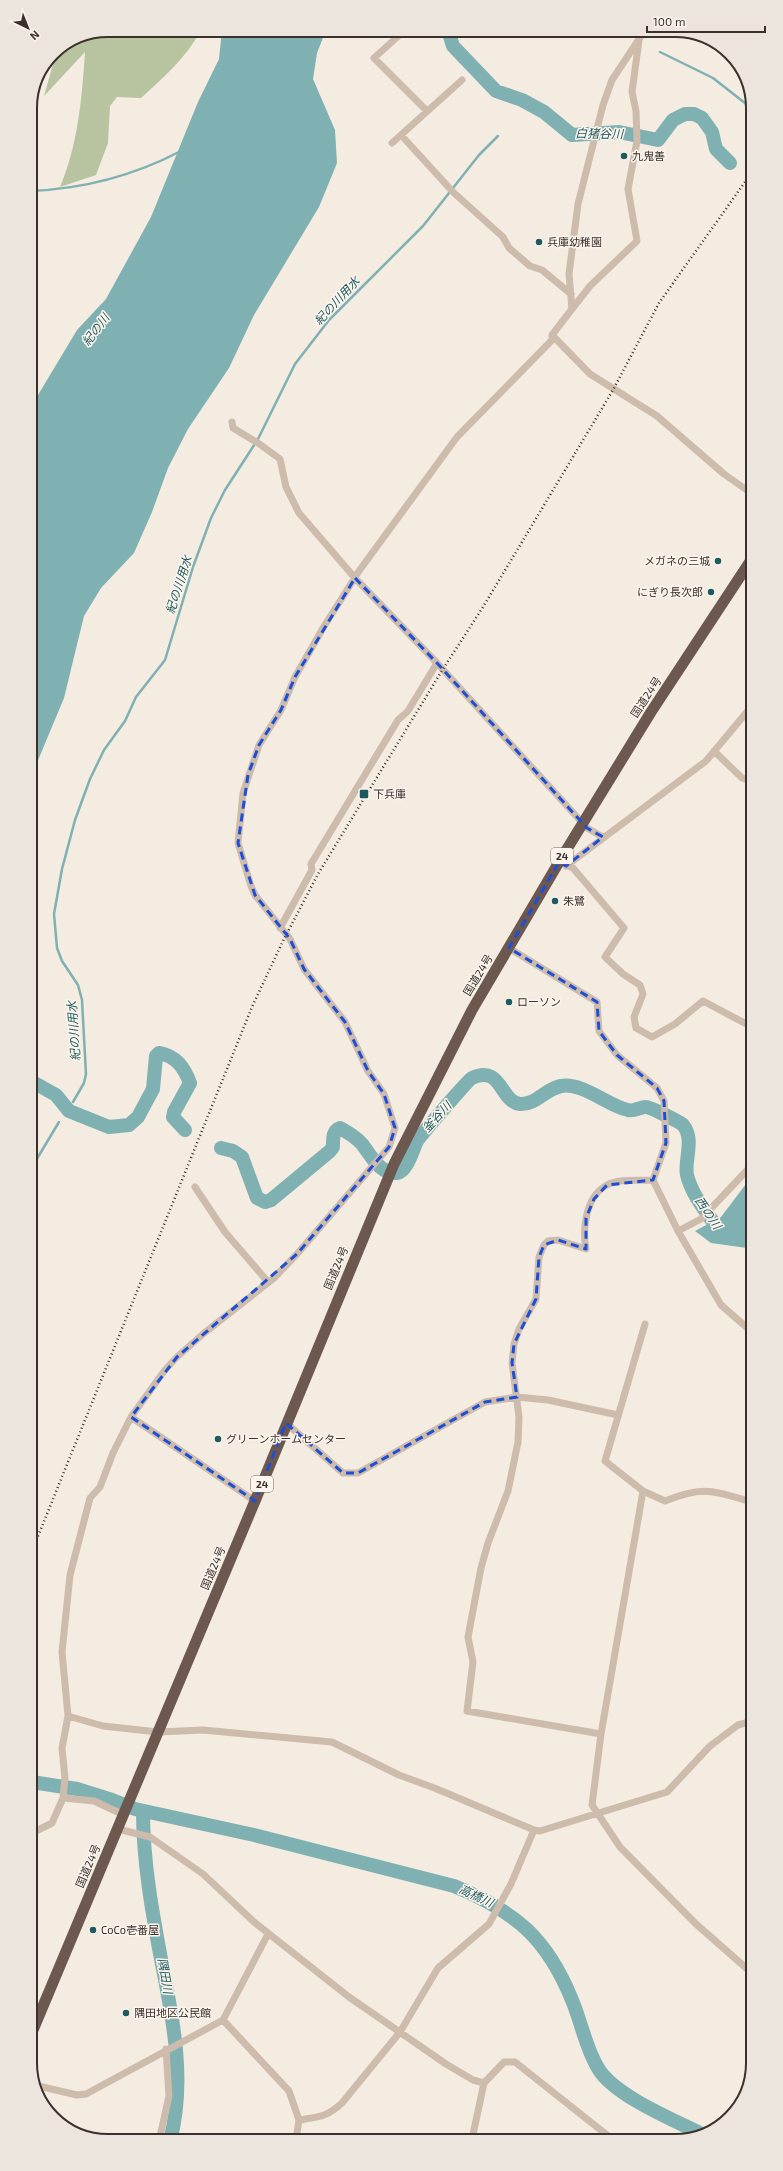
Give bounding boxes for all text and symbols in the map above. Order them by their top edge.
north arrow [8,8,48,48]
scale bar [647,8,765,34]
text: 100 m [653,14,685,28]
text: N [28,28,43,43]
water label: 白猪谷川 [575,126,625,140]
place label: 九鬼善 [632,149,665,162]
marker: 九鬼善 [619,151,629,161]
place label: 兵庫幼稚園 [547,235,602,248]
marker: 兵庫幼稚園 [534,237,544,247]
water label: 紀の川用水 [311,272,363,327]
water label: 紀の川 [79,309,113,348]
water label: 紀の川用水 [162,552,195,615]
place label: メガネの三城 [644,554,710,567]
marker: メガネの三城 [713,556,723,566]
place label: にぎり長次郎 [637,585,703,598]
marker: にぎり長次郎 [706,587,716,597]
street label: 国道24号 [628,674,664,720]
place label: 下兵庫 [373,787,406,800]
marker: 下兵庫 [358,788,370,800]
road number: 24 [551,848,573,864]
place label: 朱鷺 [563,894,585,907]
marker: 朱鷺 [550,896,560,906]
street label: 国道24号 [460,952,495,998]
place label: ローソン [517,995,561,1008]
marker: ローソン [504,997,514,1007]
water label: 紀の川用水 [64,999,82,1061]
water label: 釜谷川 [419,1097,455,1134]
water label: 西の川 [693,1194,726,1233]
street label: 国道24号 [321,1244,350,1292]
place label: グリーンホームセンター [226,1432,346,1445]
marker: グリーンホームセンター [213,1434,223,1444]
road number: 24 [251,1476,273,1492]
street label: 国道24号 [198,1544,228,1591]
street label: 国道24号 [73,1842,103,1889]
water label: 高橋川 [457,1881,498,1910]
place label: CoCo壱番屋 [101,1923,159,1936]
marker: CoCo壱番屋 [88,1925,98,1935]
water label: 隅田川 [156,1957,176,1997]
place label: 隅田地区公民館 [134,2006,211,2019]
marker: 隅田地区公民館 [121,2008,131,2018]

